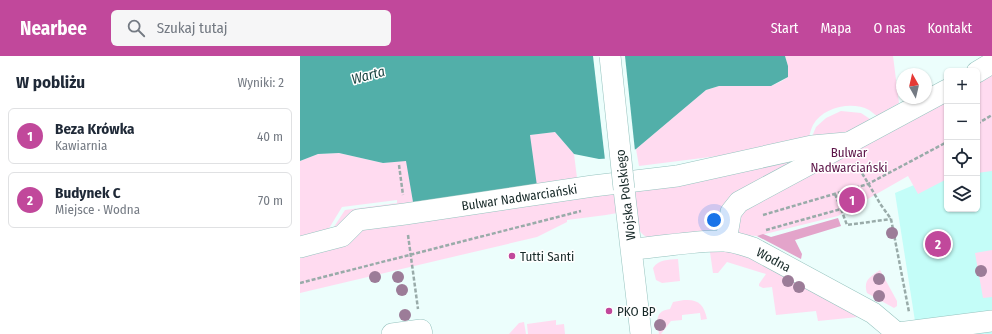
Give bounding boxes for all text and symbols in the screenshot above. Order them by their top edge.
search box [111,10,391,46]
text: Nearbee [20,17,87,40]
icon: search [125,17,147,39]
text: Szukaj tutaj [157,19,228,37]
text: Start [771,20,798,37]
text: Mapa [820,20,851,37]
text: O nas [873,20,906,37]
text: Kontakt [928,20,972,37]
water label: Warta [350,63,387,88]
north arrow [896,68,932,104]
map controls [944,68,980,212]
button: + [944,68,980,104]
text: W pobliżu [16,72,85,93]
text: Wyniki: 2 [237,75,284,90]
button: − [944,104,980,140]
text: Beza Krówka [55,120,135,138]
text: 1 [27,129,33,144]
text: 40 m [257,129,283,144]
text: Kawiarnia [55,138,107,153]
button: locate [944,140,980,176]
park label: Bulwar Nadwarciański [810,145,888,175]
street label: Wojska Polskiego [612,149,639,241]
button: layers [944,176,980,212]
street label: Bulwar Nadwarciański [460,181,578,213]
text: Budynek C [55,184,121,202]
pin: 1 [839,185,865,215]
text: 2 [27,193,33,208]
text: 70 m [258,193,283,208]
text: Miejsce · Wodna [55,202,140,217]
your location [704,210,724,230]
pin: 2 [925,229,951,259]
street label: Wodna [754,244,793,275]
place label: Tutti Santi [520,249,574,264]
marker: Tutti Santi [507,251,517,261]
place label: PKO BP [617,304,656,319]
marker: PKO BP [604,306,614,316]

